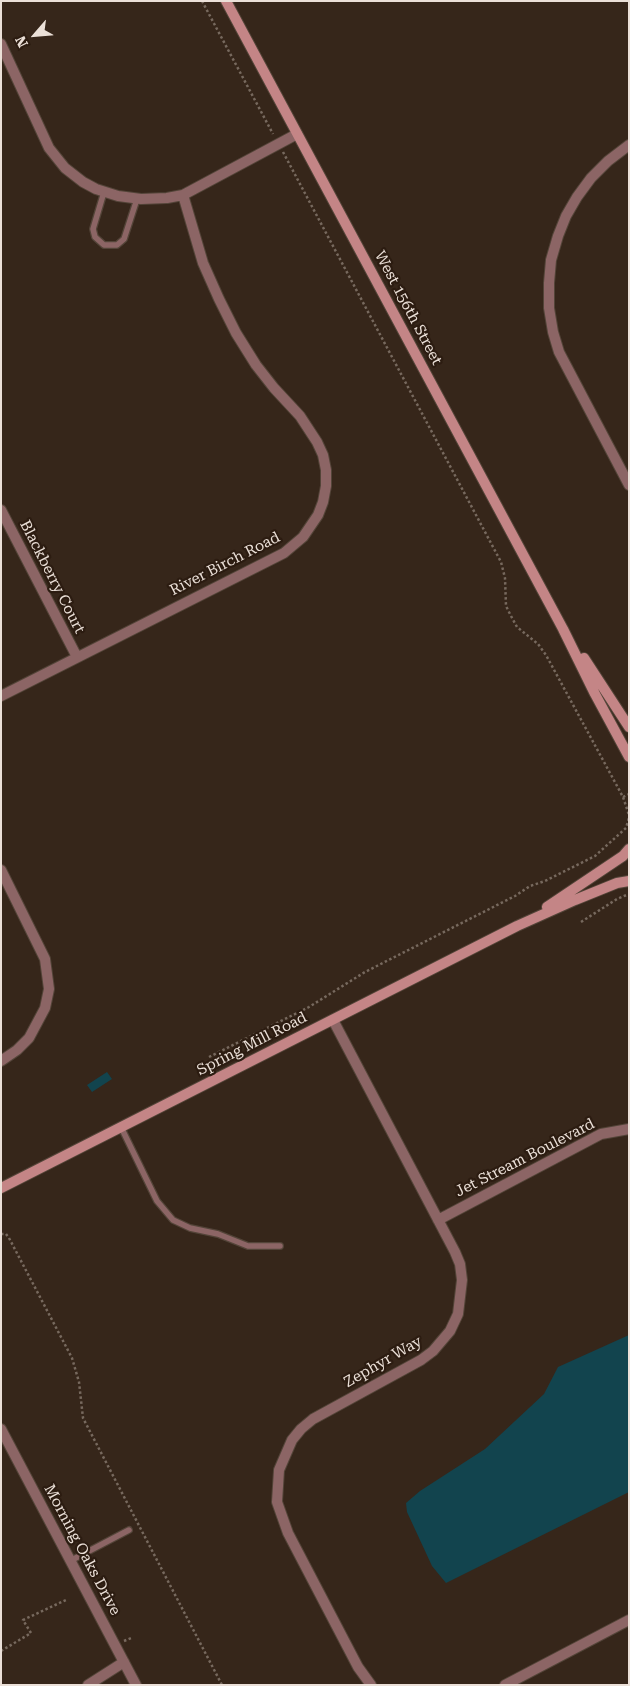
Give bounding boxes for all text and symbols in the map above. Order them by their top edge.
north arrow [10,10,60,60]
text: N [12,33,31,50]
street label: West 156th Street [370,248,446,368]
street label: Blackberry Court [16,517,88,637]
street label: River Birch Road [167,528,283,600]
street label: Spring Mill Road [194,1008,310,1080]
street label: Jet Stream Boulevard [452,1115,598,1201]
street label: Zephyr Way [341,1332,425,1392]
street label: Morning Oaks Drive [40,1482,124,1618]

